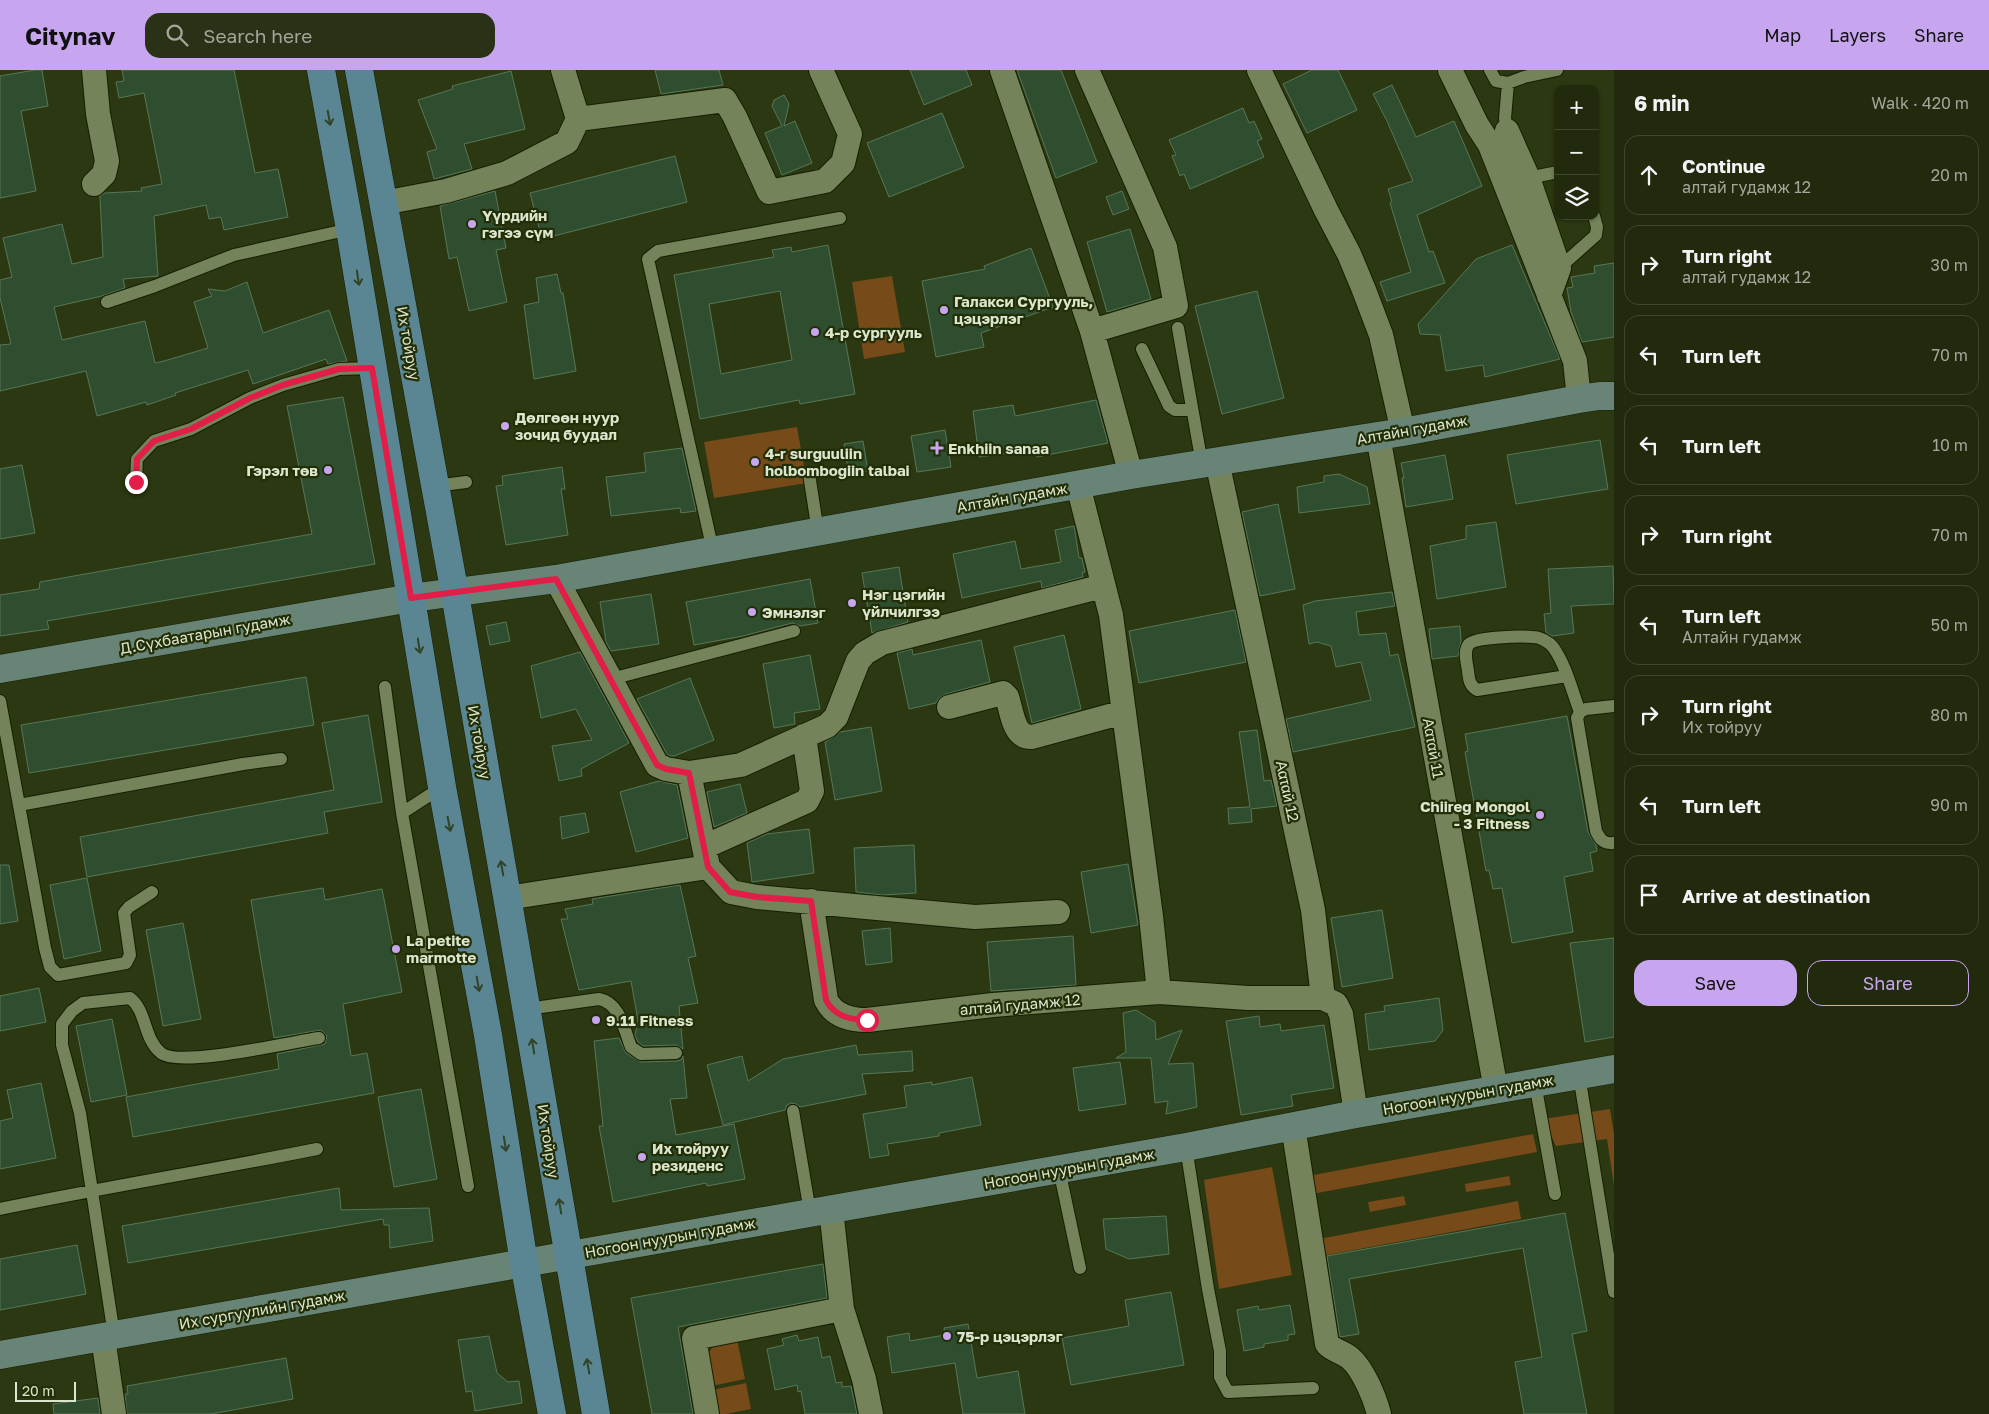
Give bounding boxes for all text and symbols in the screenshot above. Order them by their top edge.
search box [145,13,495,58]
text: Citynav [25,21,115,50]
icon: search [163,21,191,49]
text: Search here [203,24,312,47]
text: Map [1764,24,1801,46]
text: Layers [1829,24,1886,46]
text: Share [1914,24,1964,46]
map controls [1554,85,1599,220]
button: + [1554,85,1599,130]
text: 6 min [1634,90,1689,116]
text: Walk · 420 m [1871,93,1969,113]
one-way arrow [325,110,335,126]
button: − [1554,130,1599,175]
text: Continue [1682,154,1765,177]
icon: ahead [1635,161,1663,189]
text: 20 m [1931,165,1968,185]
button: layers [1554,175,1599,220]
text: алтай гудамж 12 [1682,177,1811,197]
place label: Үүрдийн гэгээ сүм [482,206,553,241]
marker: Үүрдийн гэгээ сүм [466,218,478,230]
text: Turn right [1682,244,1772,267]
icon: right [1635,251,1663,279]
text: 30 m [1931,255,1968,275]
text: алтай гудамж 12 [1682,267,1811,287]
one-way arrow [353,270,363,286]
place label: Галакси Сургууль, цэцэрлэг [954,292,1093,327]
marker: Галакси Сургууль, цэцэрлэг [938,304,950,316]
street label: Их тойруу [394,305,424,382]
place label: 4-р сургууль [825,323,922,341]
marker: 4-р сургууль [809,326,821,338]
icon: left [1635,341,1663,369]
text: Turn left [1682,344,1761,367]
text: 70 m [1931,345,1968,365]
place label: Дөлгөөн нуур зочид буудал [515,408,619,443]
street label: Алтайн гудамж [1355,410,1469,448]
marker: Дөлгөөн нуур зочид буудал [499,420,511,432]
icon: left [1635,431,1663,459]
text: Turn left [1682,434,1761,457]
text: 10 m [1932,435,1968,455]
place label: Enkhiin sanaa [948,439,1049,457]
marker: Enkhiin sanaa [930,441,944,455]
place label: 4-r surguuliin holbombogiin talbai [765,444,910,479]
marker: 4-r surguuliin holbombogiin talbai [749,456,761,468]
place label: Гэрэл төв [246,461,318,479]
marker: Гэрэл төв [322,464,334,476]
route end [125,471,148,494]
street label: Алтайн гудамж [955,478,1069,516]
icon: right [1635,521,1663,549]
text: Turn right [1682,524,1772,547]
text: 70 m [1931,525,1968,545]
place label: Нэг цэгийн үйлчилгээ [862,585,945,620]
marker: Нэг цэгийн үйлчилгээ [846,597,858,609]
place label: Эмнэлэг [762,603,826,621]
text: Turn left [1682,604,1761,627]
marker: Эмнэлэг [746,606,758,618]
street label: Д.Сүхбаатарын гудамж [118,609,292,658]
icon: left [1635,611,1663,639]
text: 50 m [1931,615,1968,635]
text: Алтайн гудамж [1682,627,1802,647]
one-way arrow [414,638,424,654]
text: Turn right [1682,694,1772,717]
icon: right [1635,701,1663,729]
street label: Их тойруу [465,704,495,781]
text: 80 m [1930,705,1968,725]
street label: Ααταй 11 [1420,717,1448,779]
text: Их тойруу [1682,717,1762,737]
street label: Ααταй 12 [1273,759,1303,823]
icon: left [1635,791,1663,819]
text: Turn left [1682,794,1761,817]
text: 90 m [1930,795,1968,815]
place label: Chiireg Mongol - 3 Fitness [1420,797,1530,832]
marker: Chiireg Mongol - 3 Fitness [1534,809,1546,821]
one-way arrow [444,815,454,831]
one-way arrow [496,861,506,877]
icon: arrive [1635,881,1663,909]
text: Arrive at destination [1682,884,1870,907]
place label: La petite marmotte [406,931,477,966]
marker: La petite marmotte [390,943,402,955]
button: Save [1634,960,1797,1006]
button: Share [1807,960,1969,1006]
one-way arrow [474,975,484,991]
street label: алтай гудамж 12 [959,990,1081,1018]
route start [856,1009,879,1032]
place label: 9.11 Fitness [606,1011,693,1029]
marker: 9.11 Fitness [590,1014,602,1026]
one-way arrow [528,1038,538,1054]
street label: Ногоон нуурын гудамж [1381,1070,1555,1118]
street label: Их тойруу [534,1103,564,1180]
one-way arrow [501,1135,511,1151]
place label: Их тойруу резиденс [652,1139,729,1174]
street label: Ногоон нуурын гудамж [982,1144,1156,1192]
marker: Их тойруу резиденс [636,1151,648,1163]
one-way arrow [555,1198,565,1214]
street label: Ногоон нуурын гудамж [583,1213,757,1261]
street label: Их сургуулийн гудамж [177,1285,347,1333]
place label: 75-р цэцэрлэг [957,1327,1063,1345]
marker: 75-р цэцэрлэг [941,1330,953,1342]
one-way arrow [582,1358,592,1374]
scale bar [15,1379,76,1402]
text: 20 m [22,1382,55,1399]

